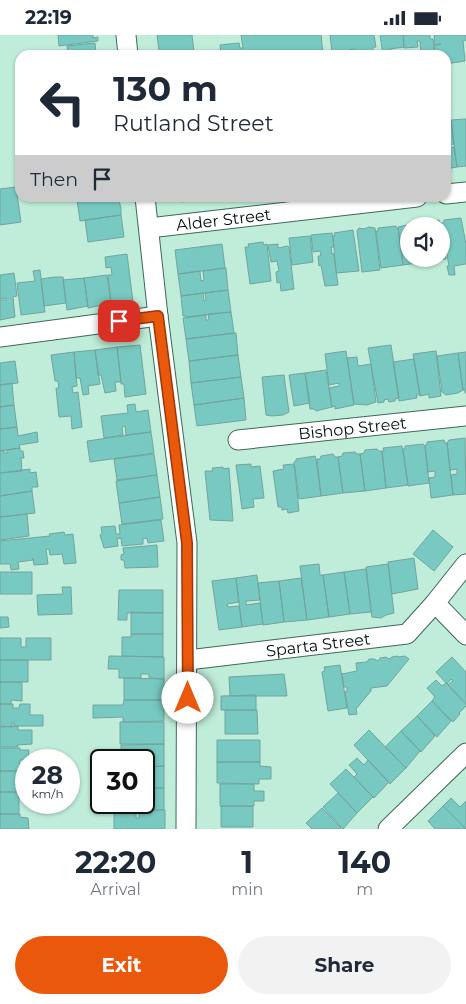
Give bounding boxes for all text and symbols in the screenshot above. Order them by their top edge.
text: 22:19 [25,6,72,29]
text: 130 m [113,67,218,110]
icon: left [30,70,95,135]
text: Rutland Street [113,110,274,137]
icon: arrive [88,165,116,193]
text: Then [30,168,78,191]
street label: Alder Street [175,204,272,234]
map controls [400,217,450,267]
button: sound [400,217,450,267]
pin [98,300,140,342]
icon: arrive [105,307,133,335]
street label: Bishop Street [297,413,408,443]
street label: Sparta Street [265,629,372,660]
position arrow [161,671,213,723]
speed limit sign: 30 [90,749,155,814]
text: 28 [32,760,63,790]
text: km/h [31,786,64,801]
text: 22:20 [75,844,156,881]
text: 1 [241,844,253,881]
text: 140 [338,844,391,881]
text: Arrival [90,880,141,899]
text: min [231,880,263,899]
text: m [356,880,373,899]
button: Exit [15,936,228,994]
button: Share [238,936,451,994]

